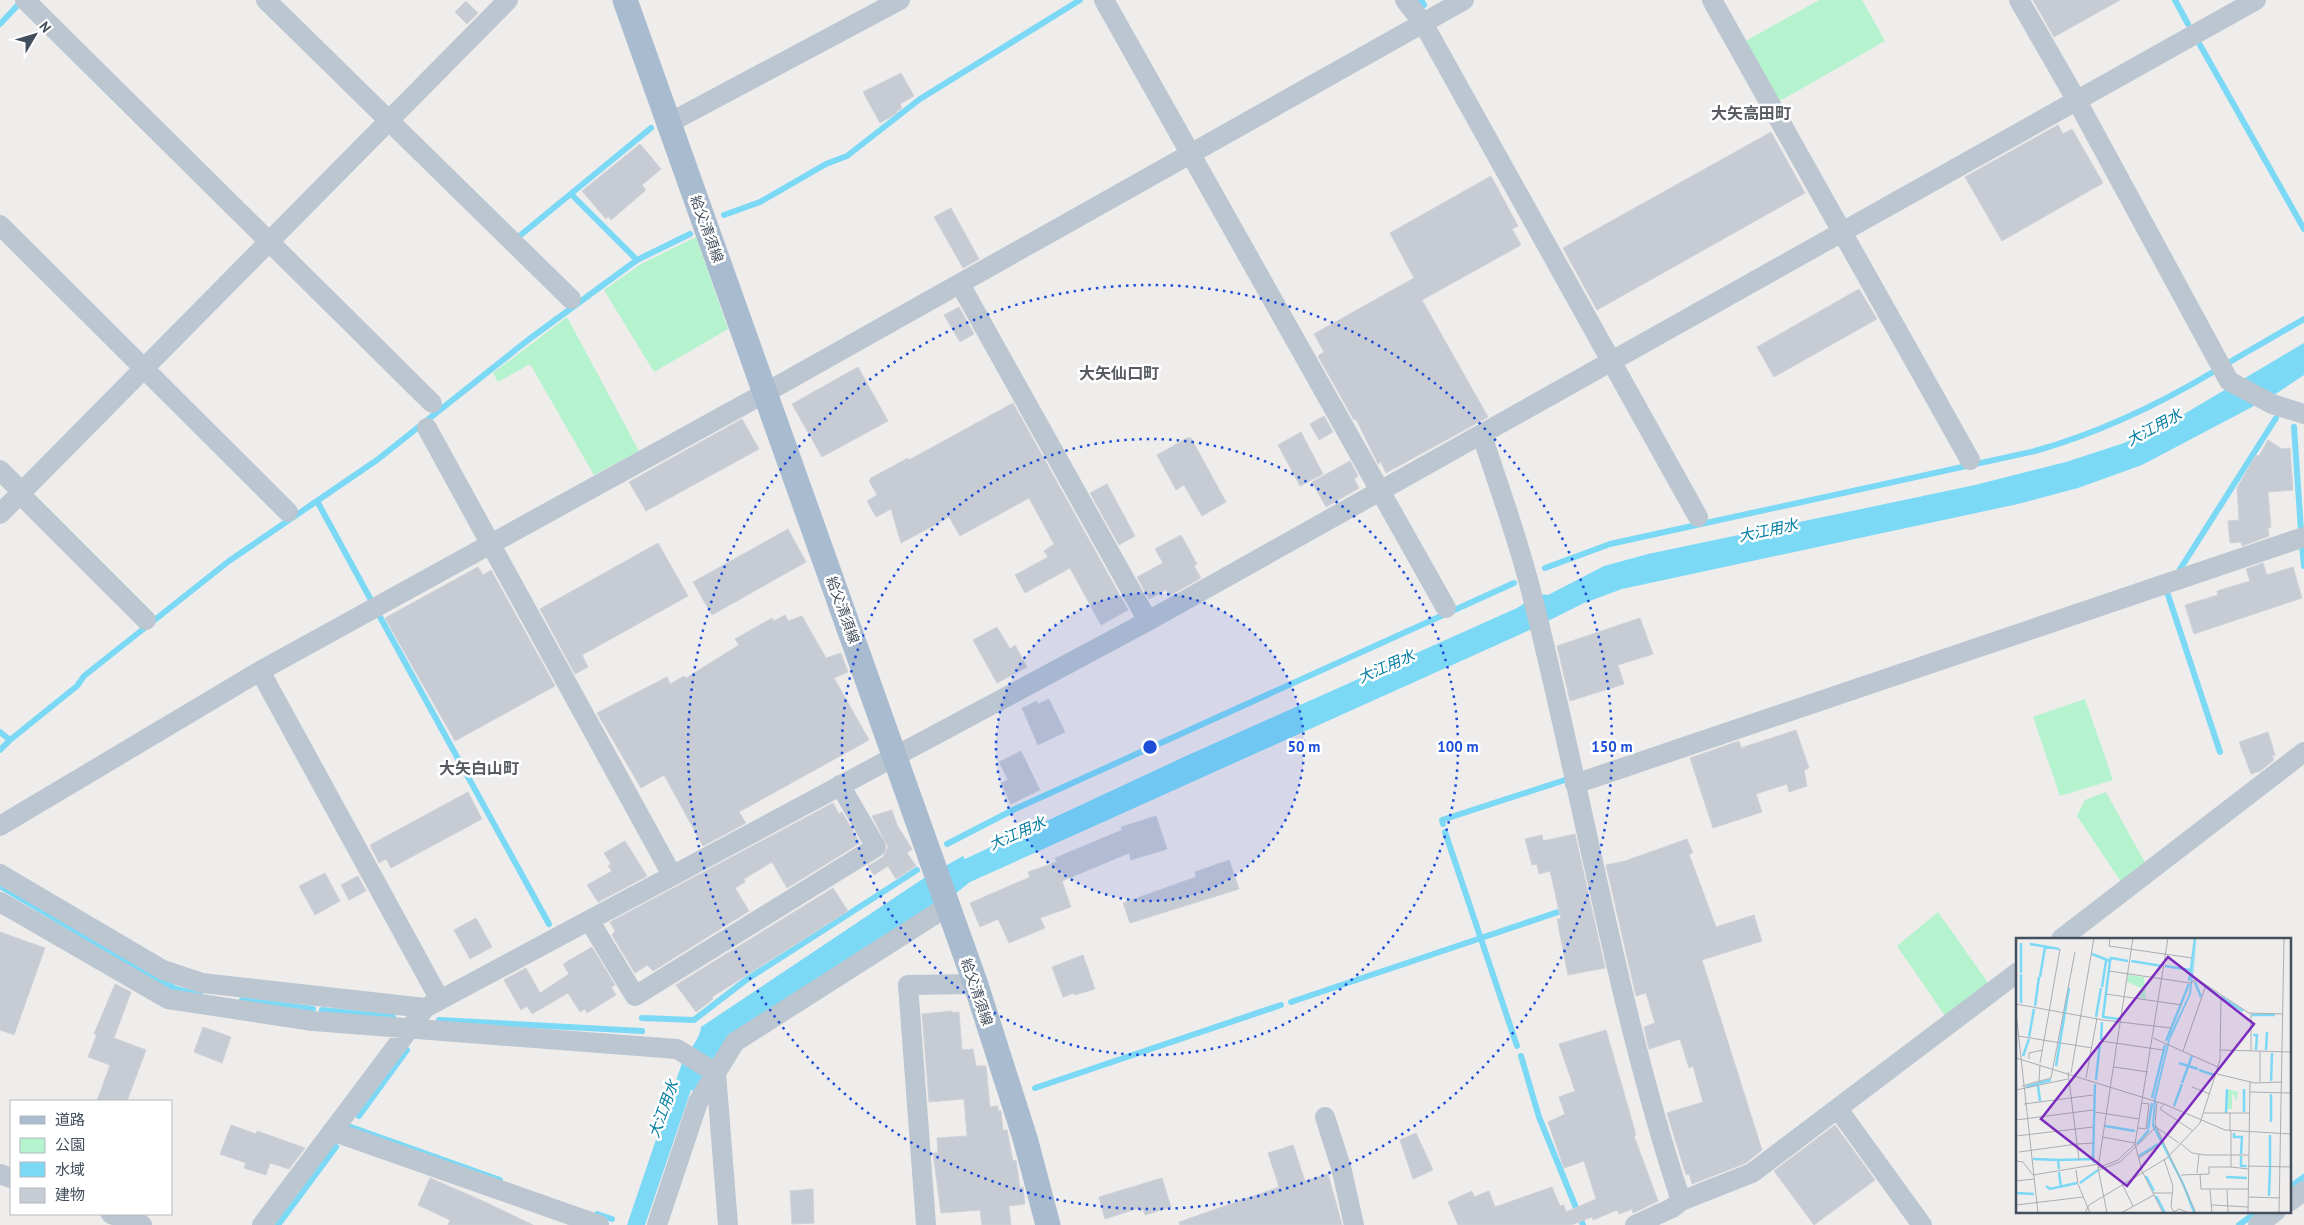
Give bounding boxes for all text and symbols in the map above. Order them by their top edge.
north arrow [10,10,60,60]
text: N [35,18,55,36]
district label: 大矢高田町 [1711,103,1791,123]
street label: 給父清須線 [687,193,727,265]
district label: 大矢仙口町 [1079,363,1159,383]
water label: 大江用水 [2123,404,2187,449]
water label: 大江用水 [1737,514,1801,546]
street label: 給父清須線 [823,574,863,646]
water label: 大江用水 [1355,644,1419,687]
text: 50 m [1288,737,1320,756]
text: 100 m [1437,737,1479,756]
text: 150 m [1591,737,1633,756]
centre of rings [1141,738,1159,756]
district label: 大矢白山町 [439,758,519,778]
water label: 大江用水 [986,811,1050,854]
inset map [2016,938,2292,1212]
street label: 給父清須線 [957,956,997,1028]
water label: 大江用水 [644,1076,683,1140]
legend [10,1100,172,1215]
text: 道路 [55,1110,85,1129]
text: 公園 [55,1135,85,1154]
text: 水域 [55,1160,85,1179]
text: 建物 [55,1185,85,1204]

